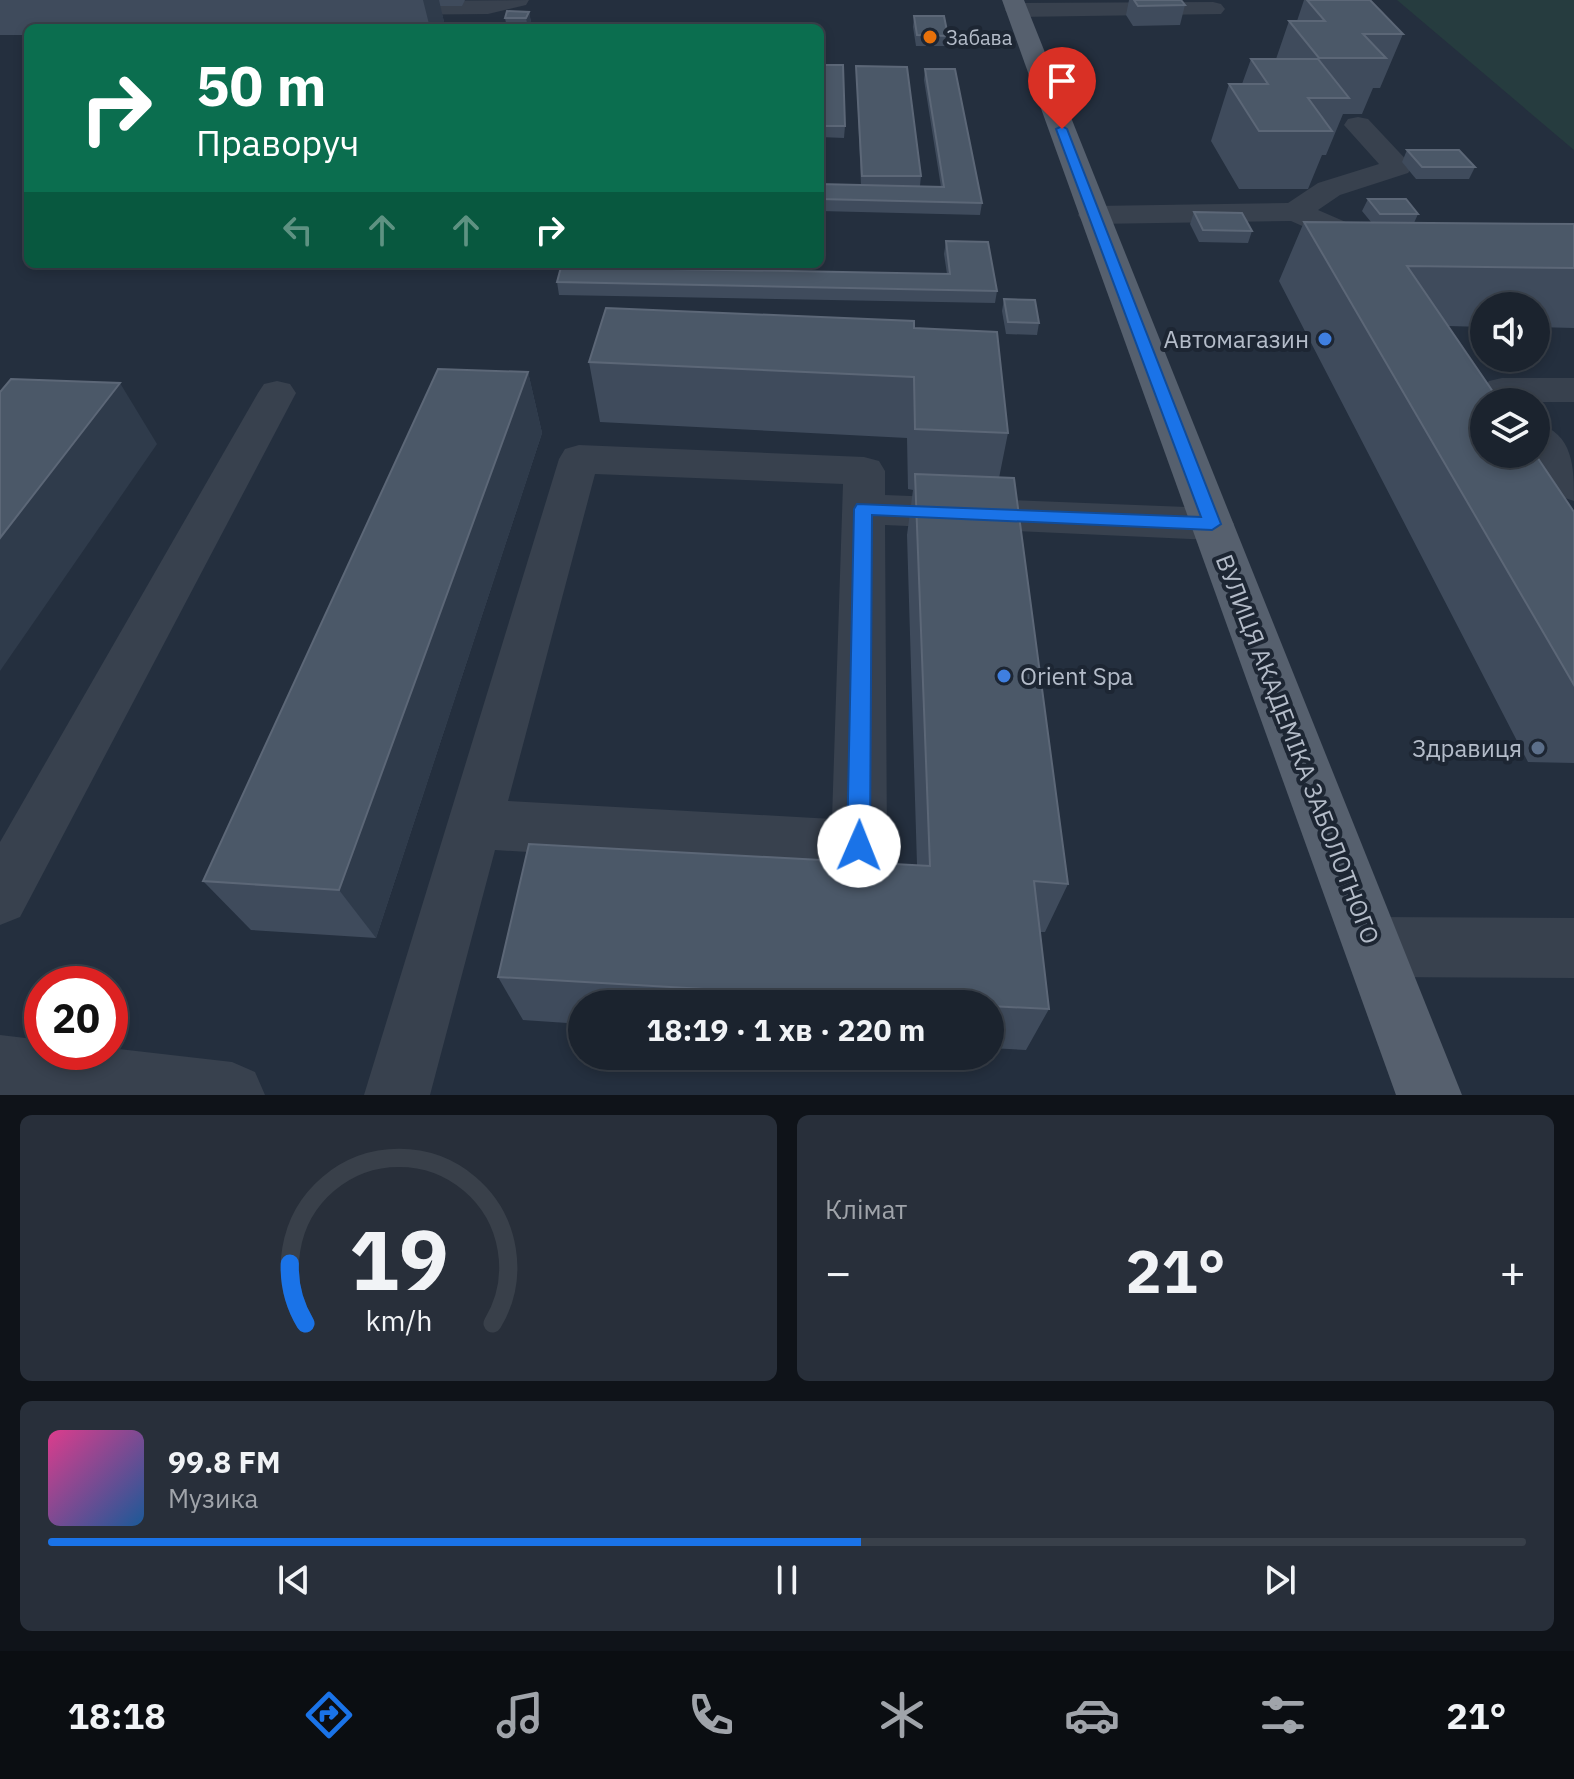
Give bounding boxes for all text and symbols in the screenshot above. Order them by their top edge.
place label: Забава [946,24,1013,51]
marker: Забава [921,28,939,46]
pin [1028,47,1096,129]
text: 50 m [196,49,326,121]
icon: right [64,56,168,160]
icon: arrive [1040,59,1084,103]
text: Праворуч [196,119,359,166]
icon: left [276,208,320,252]
icon: ahead [360,208,404,252]
icon: ahead [444,208,488,252]
icon: right [528,208,572,252]
map controls [1470,292,1550,468]
button: sound [1470,292,1550,372]
place label: Автомагазин [1163,323,1309,355]
marker: Автомагазин [1316,330,1334,348]
button: layers [1470,388,1550,468]
street label: ВУЛИЦЯ АКАДЕМІКА ЗАБОЛОТНОГО [1209,550,1387,948]
place label: Orient Spa [1020,660,1134,692]
marker: Orient Spa [995,667,1013,685]
place label: Здравиця [1412,732,1522,764]
marker: Здравиця [1529,739,1547,757]
position arrow [817,804,901,888]
speed limit sign: 20 [24,966,128,1070]
text: 18:19 · 1 хв · 220 m [647,1010,925,1049]
text: Клімат [825,1192,907,1226]
text: 19 [349,1205,448,1313]
text: 21° [1125,1231,1226,1310]
text: − [825,1243,851,1300]
text: + [1500,1243,1526,1300]
text: km/h [365,1302,432,1339]
text: 99.8 FM [168,1442,281,1481]
text: Музика [168,1481,258,1515]
icon: previous [272,1558,316,1602]
icon: pause [765,1558,809,1602]
icon: next [1258,1558,1302,1602]
icon: directions [301,1687,357,1743]
icon: music [492,1687,548,1743]
icon: phone [683,1687,739,1743]
icon: climate [874,1687,930,1743]
icon: car [1064,1687,1120,1743]
icon: filters [1255,1687,1311,1743]
text: 18:18 [67,1692,166,1739]
text: 21° [1446,1692,1506,1739]

